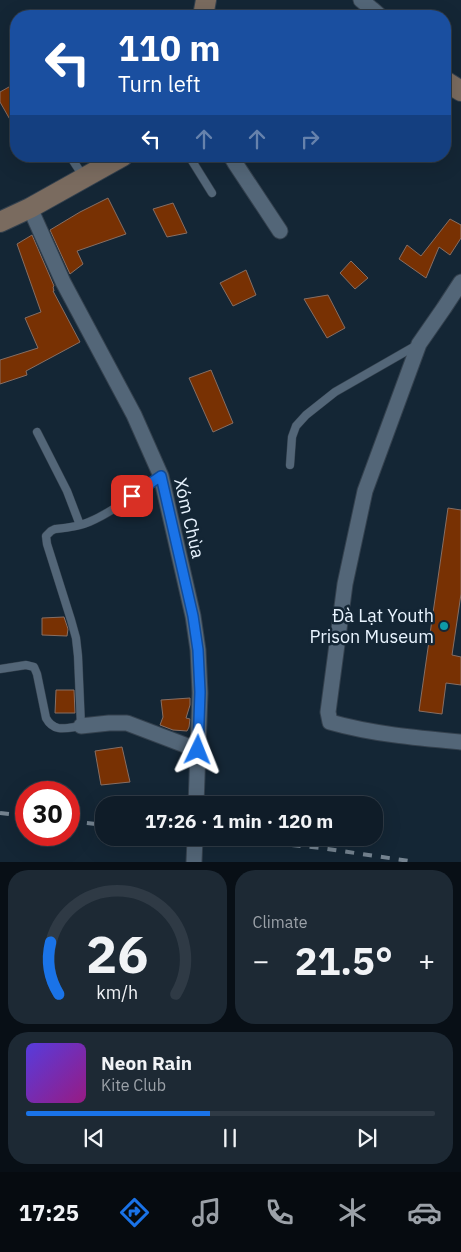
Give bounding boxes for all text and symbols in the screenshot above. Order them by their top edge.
text: 110 m [118,25,221,71]
icon: left [35,30,100,95]
text: Turn left [118,69,201,98]
icon: left [137,125,165,153]
icon: ahead [190,125,218,153]
icon: ahead [243,125,271,153]
icon: right [296,125,324,153]
pin [111,475,153,517]
street label: Xóm Chùa [169,475,210,561]
icon: arrive [118,482,146,510]
place label: Đà Lạt Youth Prison Museum [309,604,434,648]
marker: Đà Lạt Youth Prison Museum [438,620,450,632]
position arrow [171,723,223,775]
speed limit sign: 30 [15,781,80,846]
text: 17:26 · 1 min · 120 m [145,809,333,833]
text: Climate [253,912,308,932]
text: 26 [86,920,148,987]
text: 21.5° [295,936,393,985]
text: − [253,942,269,979]
text: + [418,942,435,979]
text: km/h [96,981,138,1004]
text: Neon Rain [101,1051,192,1075]
text: Kite Club [101,1075,166,1095]
icon: previous [80,1124,108,1152]
icon: pause [216,1124,244,1152]
icon: next [353,1124,381,1152]
icon: directions [117,1195,152,1230]
icon: music [189,1195,224,1230]
icon: phone [262,1195,297,1230]
icon: climate [335,1195,370,1230]
icon: car [407,1195,442,1230]
text: 17:25 [19,1198,79,1227]

